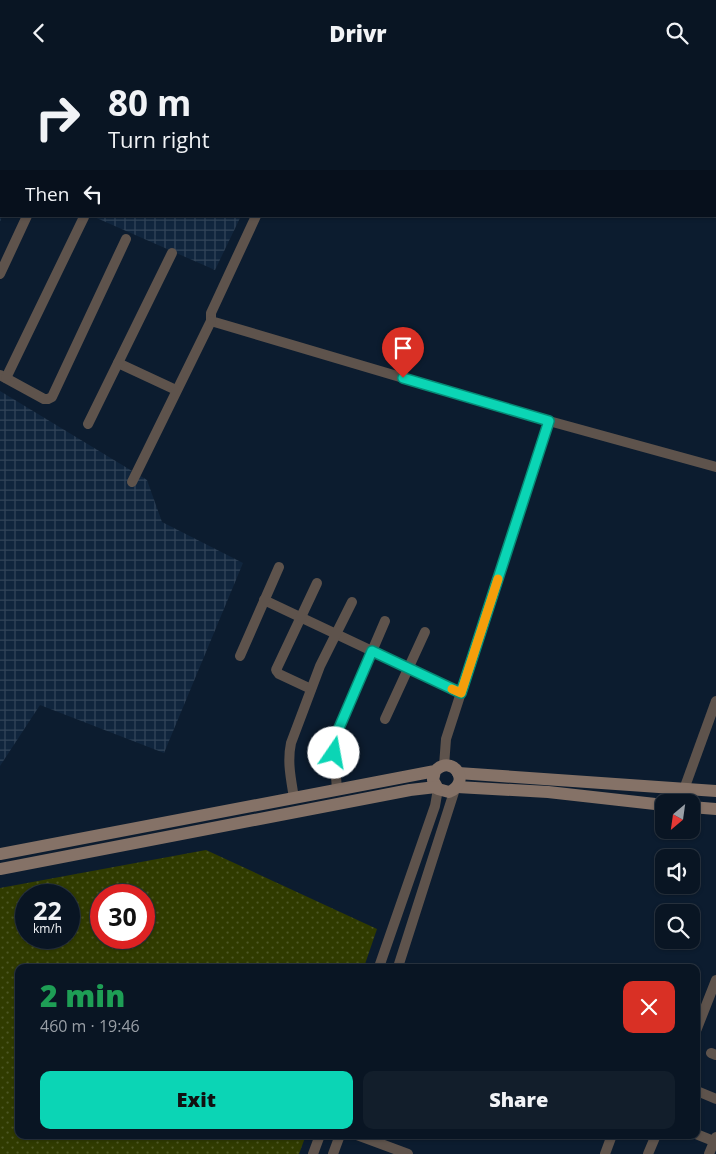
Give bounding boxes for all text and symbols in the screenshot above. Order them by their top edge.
text: Drivr [329,18,387,48]
icon: back [25,19,53,47]
icon: search [663,19,691,47]
text: 80 m [108,79,191,126]
icon: right [25,85,90,150]
text: Turn right [108,124,210,154]
icon: left [79,180,107,208]
text: Then [25,181,69,207]
pin [382,327,424,378]
icon: arrive [389,334,417,362]
position arrow [307,726,359,778]
north arrow [655,794,700,839]
map controls [655,794,700,949]
button: sound [655,849,700,894]
speed limit sign: 30 [90,884,155,949]
text: 22 [33,893,62,927]
button: search [655,904,700,949]
text: km/h [33,920,62,937]
text: 2 min [40,975,125,1016]
button: close [623,981,675,1033]
text: 460 m · 19:46 [40,1015,140,1037]
button: Exit [40,1071,353,1129]
button: Share [363,1071,675,1129]

